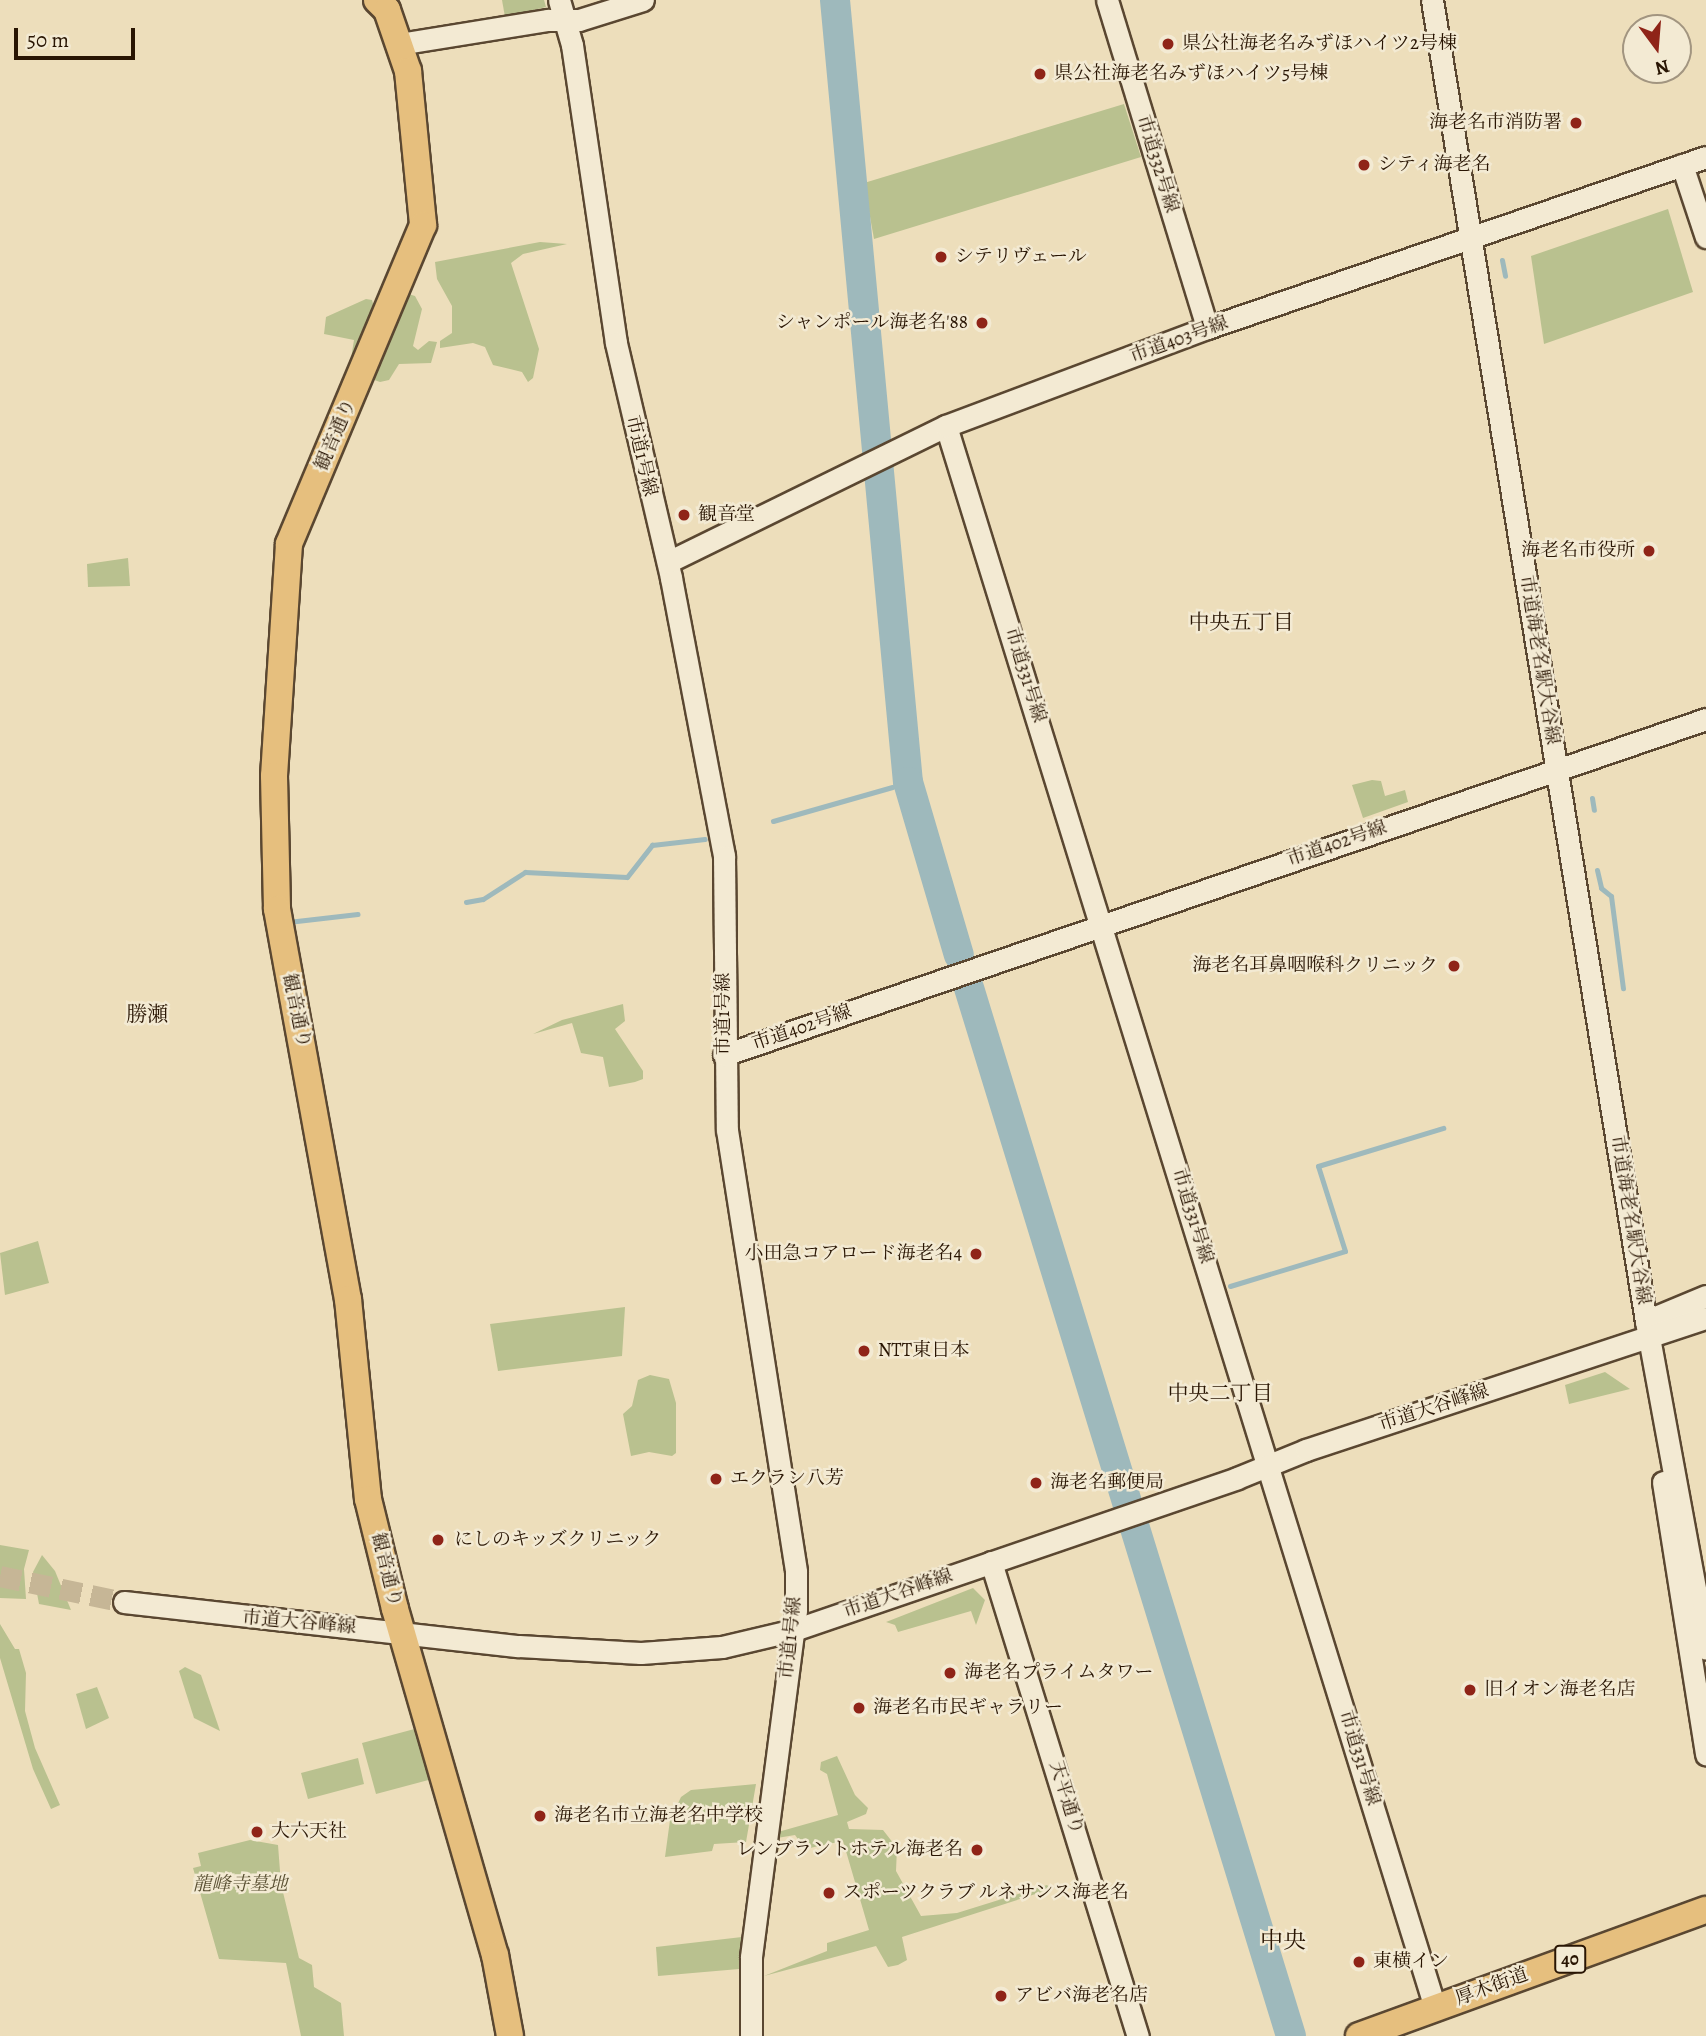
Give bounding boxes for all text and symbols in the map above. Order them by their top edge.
scale bar [18,14,138,58]
north arrow [1622,14,1692,84]
text: 50 m [27,26,69,54]
place label: 県公社海老名みずほハイツ2号棟 [1182,33,1457,55]
marker: 県公社海老名みずほハイツ2号棟 [1160,36,1176,52]
text: N [1652,53,1672,82]
place label: 県公社海老名みずほハイツ5号棟 [1054,63,1328,85]
marker: 県公社海老名みずほハイツ5号棟 [1032,66,1048,82]
street label: 市道332号線 [1131,112,1183,216]
place label: 海老名市消防署 [1429,112,1562,134]
marker: 海老名市消防署 [1568,115,1584,131]
place label: シティ海老名 [1378,154,1492,176]
marker: シティ海老名 [1356,157,1372,173]
place label: シテリヴェール [955,246,1088,268]
marker: シテリヴェール [933,249,949,265]
place label: シャンポール海老名'88 [775,312,968,334]
street label: 市道403号線 [1127,312,1231,368]
marker: シャンポール海老名'88 [974,315,990,331]
street label: 観音通り [311,396,361,474]
street label: 市道1号線 [621,413,661,499]
place label: 観音堂 [698,504,755,526]
marker: 観音堂 [676,507,692,523]
place label: 海老名市役所 [1521,540,1635,562]
marker: 海老名市役所 [1641,543,1657,559]
street label: 市道海老名駅大谷線 [1514,574,1564,746]
district label: 中央五丁目 [1189,609,1293,635]
street label: 市道331号線 [1000,625,1050,725]
street label: 市道402号線 [1284,816,1390,872]
place label: 海老名耳鼻咽喉科クリニック [1191,955,1438,977]
marker: 海老名耳鼻咽喉科クリニック [1444,956,1464,976]
street label: 観音通り [277,971,315,1051]
street label: 市道1号線 [713,973,735,1055]
street label: 市道402号線 [749,1000,855,1056]
district label: 勝瀬 [126,1001,168,1027]
street label: 市道海老名駅大谷線 [1605,1134,1655,1306]
street label: 市道331号線 [1167,1166,1217,1266]
place label: 小田急コアロード海老名4 [744,1243,962,1265]
marker: 小田急コアロード海老名4 [968,1246,984,1262]
place label: NTT東日本 [878,1340,969,1362]
marker: NTT東日本 [856,1343,872,1359]
district label: 中央二丁目 [1168,1380,1272,1406]
street label: 市道大谷峰線 [1376,1380,1492,1436]
place label: エクラン八芳 [730,1468,844,1490]
marker: エクラン八芳 [708,1471,724,1487]
place label: 海老名郵便局 [1050,1472,1164,1494]
marker: 海老名郵便局 [1028,1475,1044,1491]
place label: にしのキッズクリニック [454,1529,663,1551]
street label: 観音通り [366,1530,406,1610]
marker: にしのキッズクリニック [428,1530,448,1550]
street label: 市道大谷峰線 [840,1565,956,1623]
street label: 市道1号線 [775,1596,807,1680]
street label: 市道大谷峰線 [241,1607,357,1639]
place label: 海老名プライムタワー [964,1662,1154,1684]
marker: 海老名プライムタワー [942,1665,958,1681]
place label: 旧イオン海老名店 [1484,1679,1636,1701]
marker: 旧イオン海老名店 [1462,1682,1478,1698]
place label: 海老名市民ギャラリー [873,1697,1063,1719]
marker: 海老名市民ギャラリー [851,1700,867,1716]
street label: 市道331号線 [1334,1708,1384,1808]
street label: 天平通り [1044,1758,1088,1838]
place label: 海老名市立海老名中学校 [554,1805,763,1827]
marker: 海老名市立海老名中学校 [532,1808,548,1824]
place label: 大六天社 [271,1821,347,1843]
marker: 大六天社 [249,1824,265,1840]
place label: レンブラントホテル海老名 [735,1839,963,1861]
marker: レンブラントホテル海老名 [969,1842,985,1858]
park label: 龍峰寺墓地 [193,1874,287,1896]
place label: スポーツクラブ ルネサンス海老名 [843,1882,1132,1904]
marker: スポーツクラブ ルネサンス海老名 [821,1885,837,1901]
district label: 中央 [1260,1927,1306,1955]
road number: 40 [1552,1944,1588,1973]
place label: 東横イン [1373,1951,1449,1973]
marker: 東横イン [1351,1954,1367,1970]
street label: 厚木街道 [1452,1963,1532,2011]
place label: アビバ海老名店 [1015,1985,1148,2007]
marker: アビバ海老名店 [993,1988,1009,2004]

